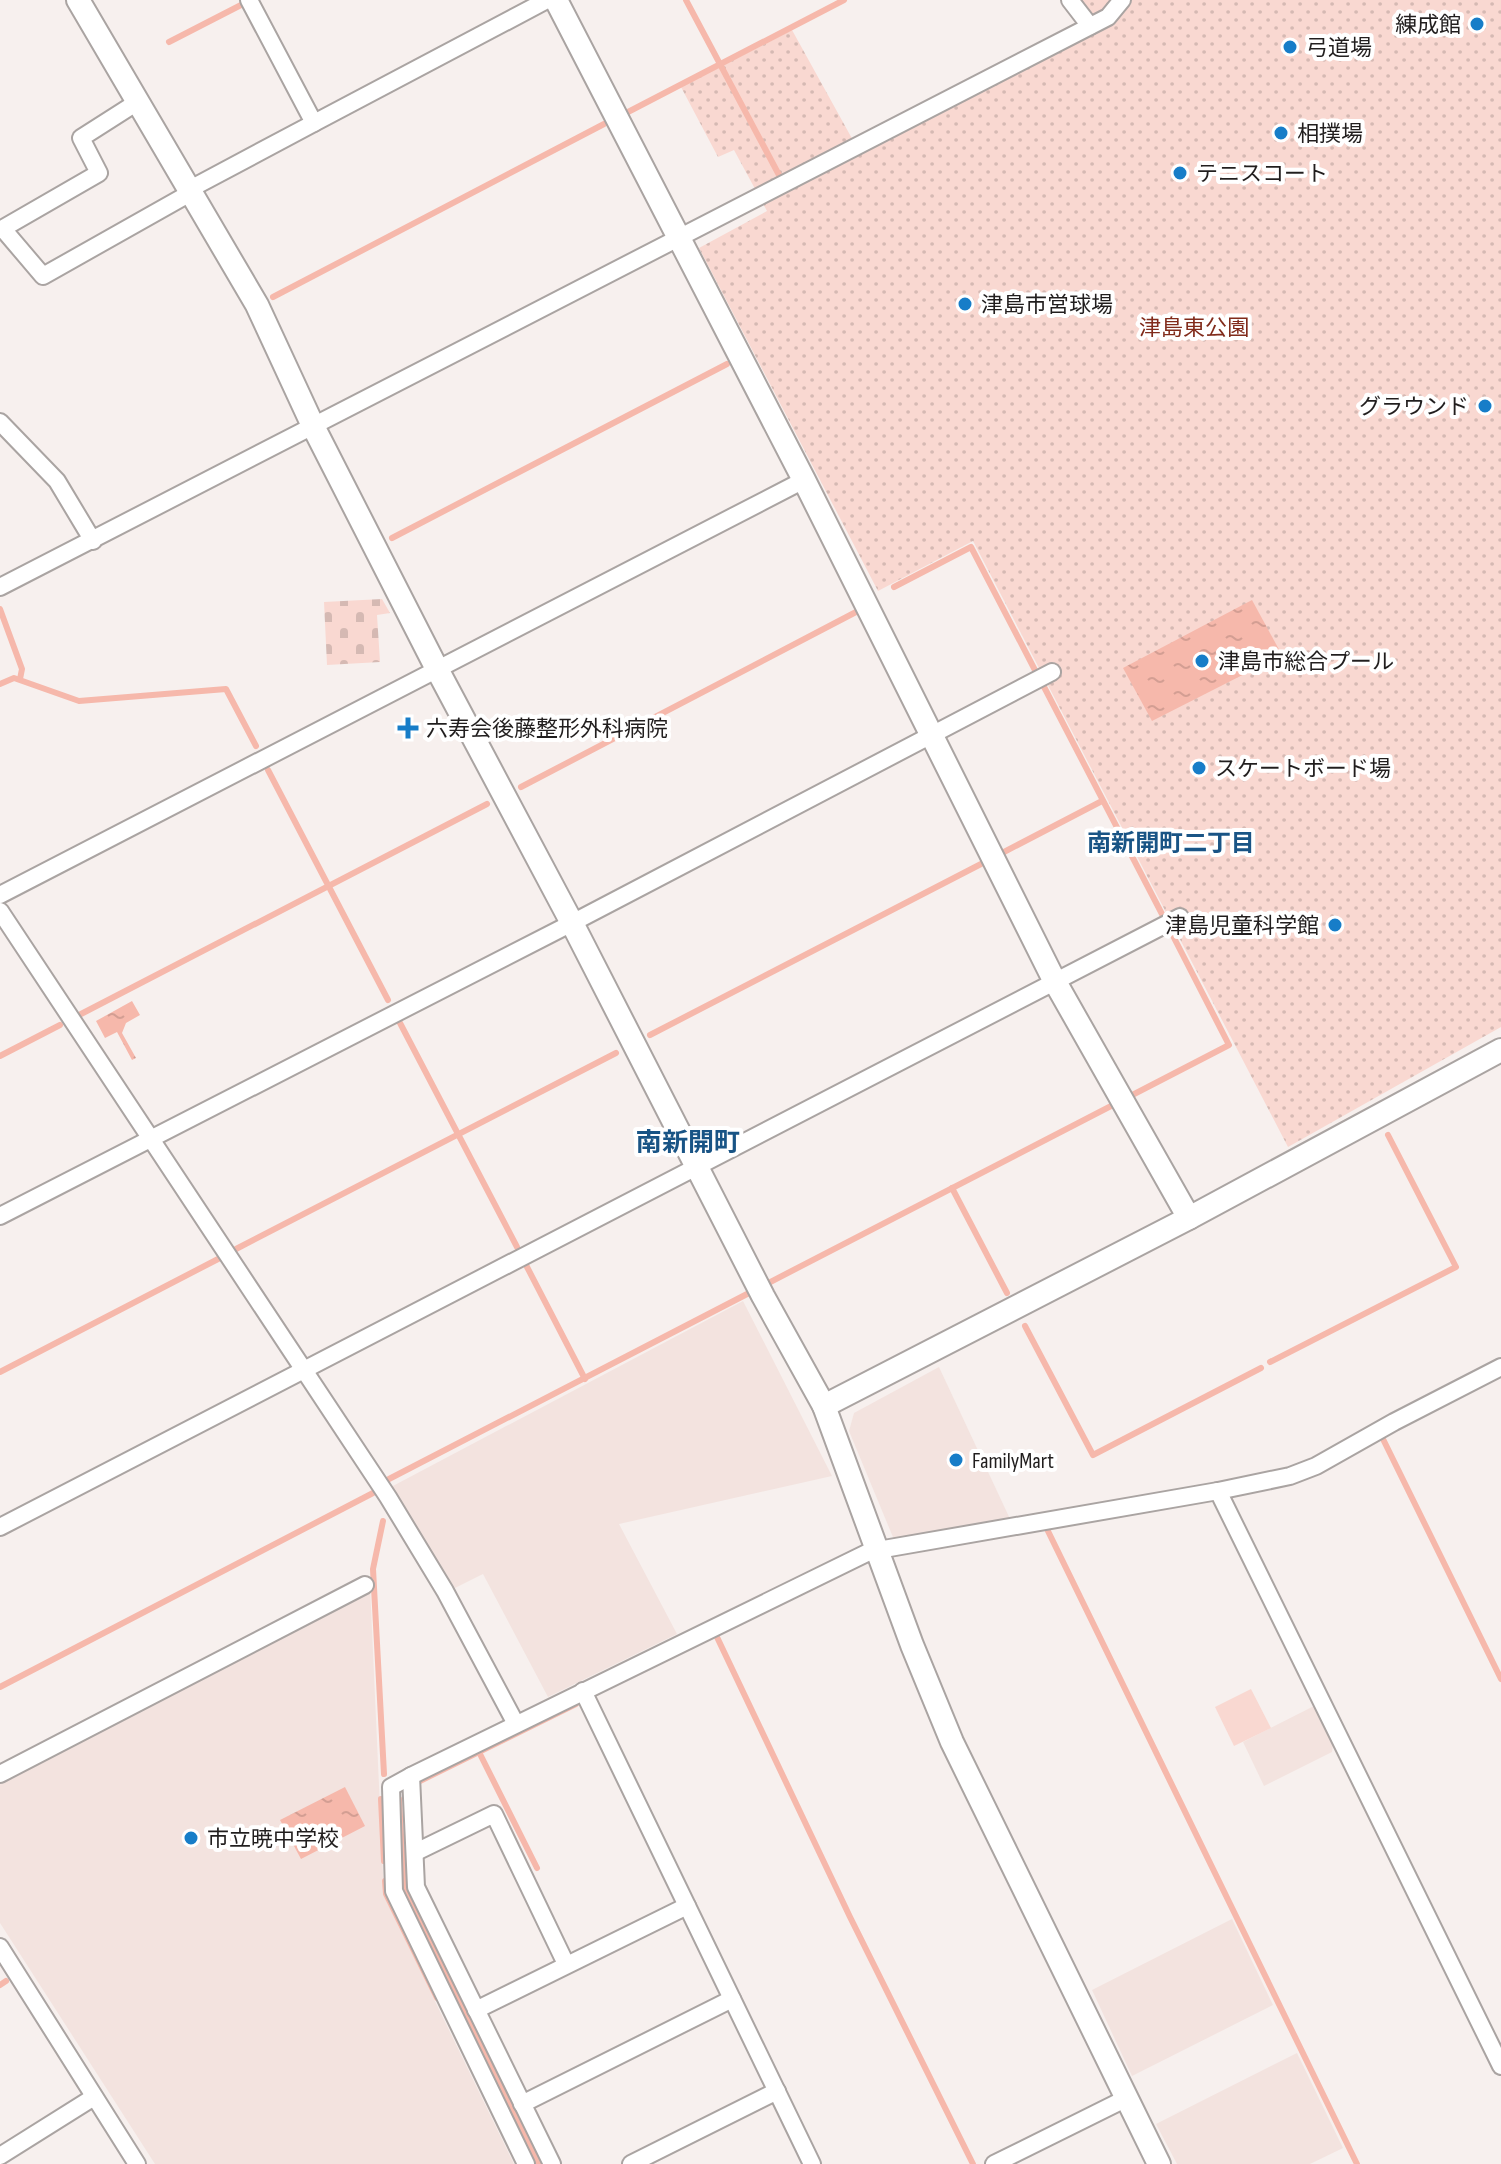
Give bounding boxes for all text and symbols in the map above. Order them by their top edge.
place label: 練成館 [1395,12,1461,39]
marker: 練成館 [1468,15,1486,33]
place label: 弓道場 [1306,35,1372,62]
marker: 弓道場 [1281,38,1299,56]
place label: 相撲場 [1297,121,1363,148]
marker: 相撲場 [1272,124,1290,142]
place label: テニスコート [1196,161,1328,188]
marker: テニスコート [1171,164,1189,182]
place label: 津島市営球場 [981,292,1113,319]
marker: 津島市営球場 [956,295,974,313]
park label: 津島東公園 [1139,315,1249,342]
place label: グラウンド [1359,394,1469,421]
marker: グラウンド [1476,397,1494,415]
place label: 津島市総合プール [1218,649,1394,676]
marker: 津島市総合プール [1193,652,1211,670]
place label: 六寿会後藤整形外科病院 [426,716,668,743]
marker: 六寿会後藤整形外科病院 [397,717,419,739]
place label: スケートボード場 [1215,756,1391,783]
marker: スケートボード場 [1190,759,1208,777]
district label: 南新開町二丁目 [1087,829,1255,858]
place label: 津島児童科学館 [1165,913,1319,940]
marker: 津島児童科学館 [1326,916,1344,934]
district label: 南新開町 [636,1128,740,1159]
place label: FamilyMart [972,1448,1054,1475]
marker: FamilyMart [947,1451,965,1469]
place label: 市立暁中学校 [207,1826,339,1853]
marker: 市立暁中学校 [182,1829,200,1847]

